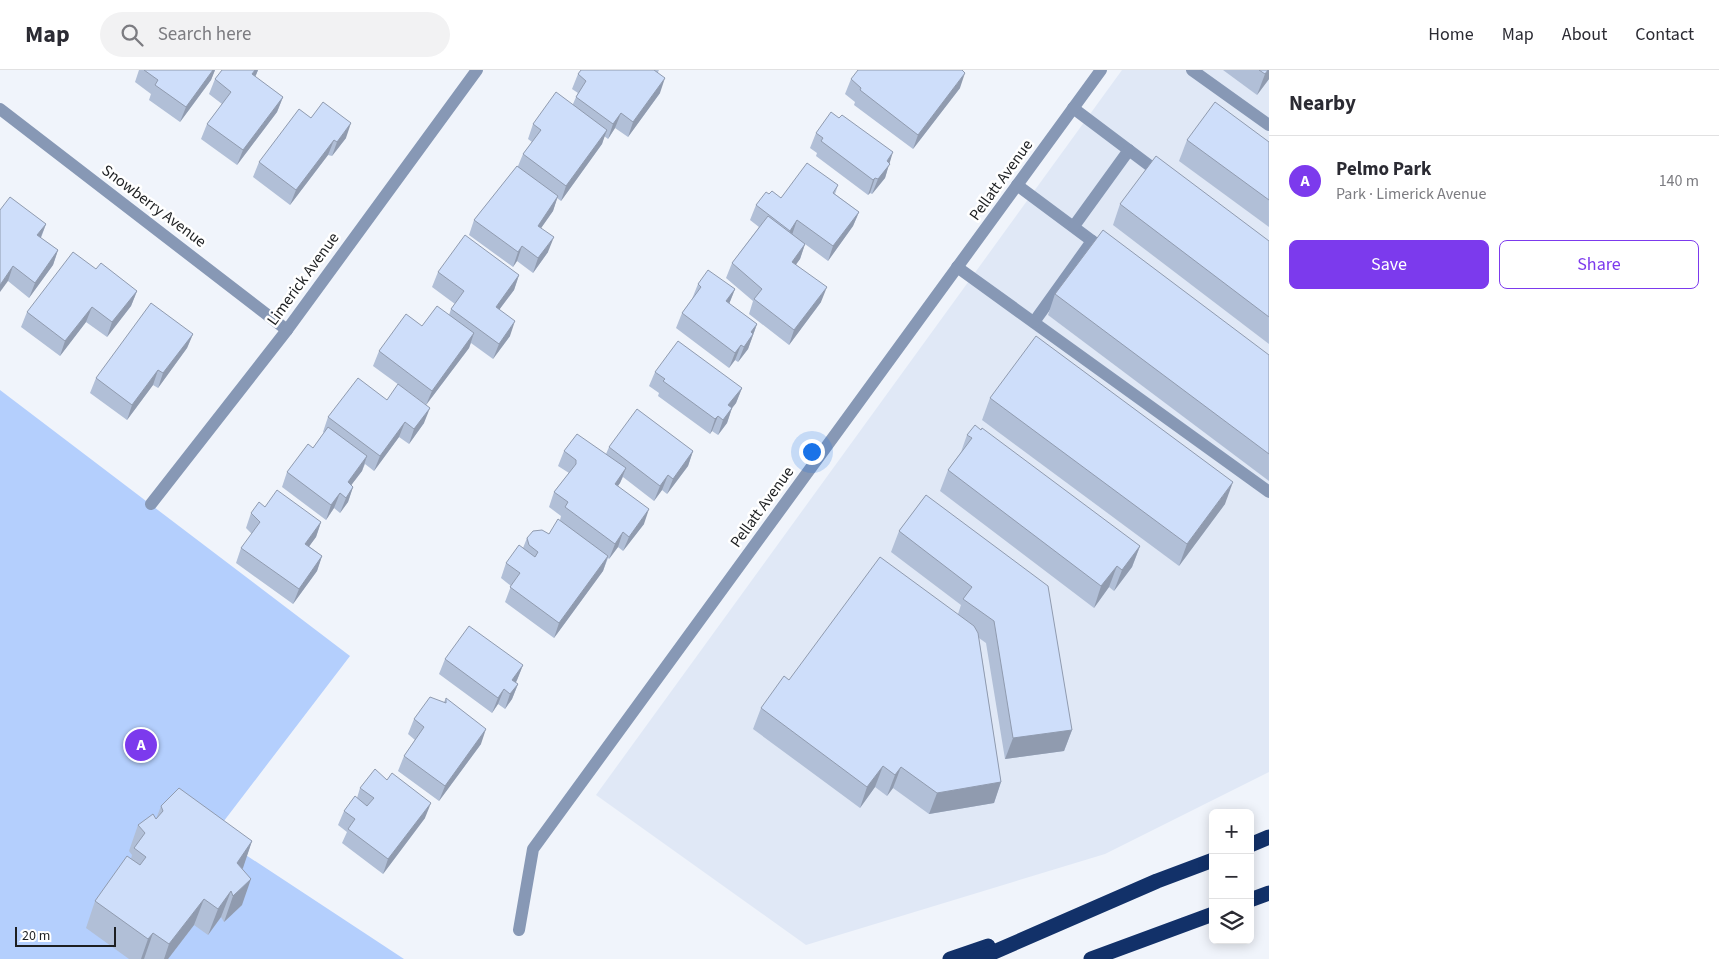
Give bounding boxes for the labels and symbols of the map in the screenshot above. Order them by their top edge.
street label: Pellatt Avenue [964,135,1038,225]
street label: Snowberry Avenue [97,159,211,253]
street label: Limerick Avenue [262,228,344,330]
your location [799,439,825,465]
street label: Pellatt Avenue [725,462,799,552]
pin: A [125,726,157,764]
scale bar [15,924,116,947]

